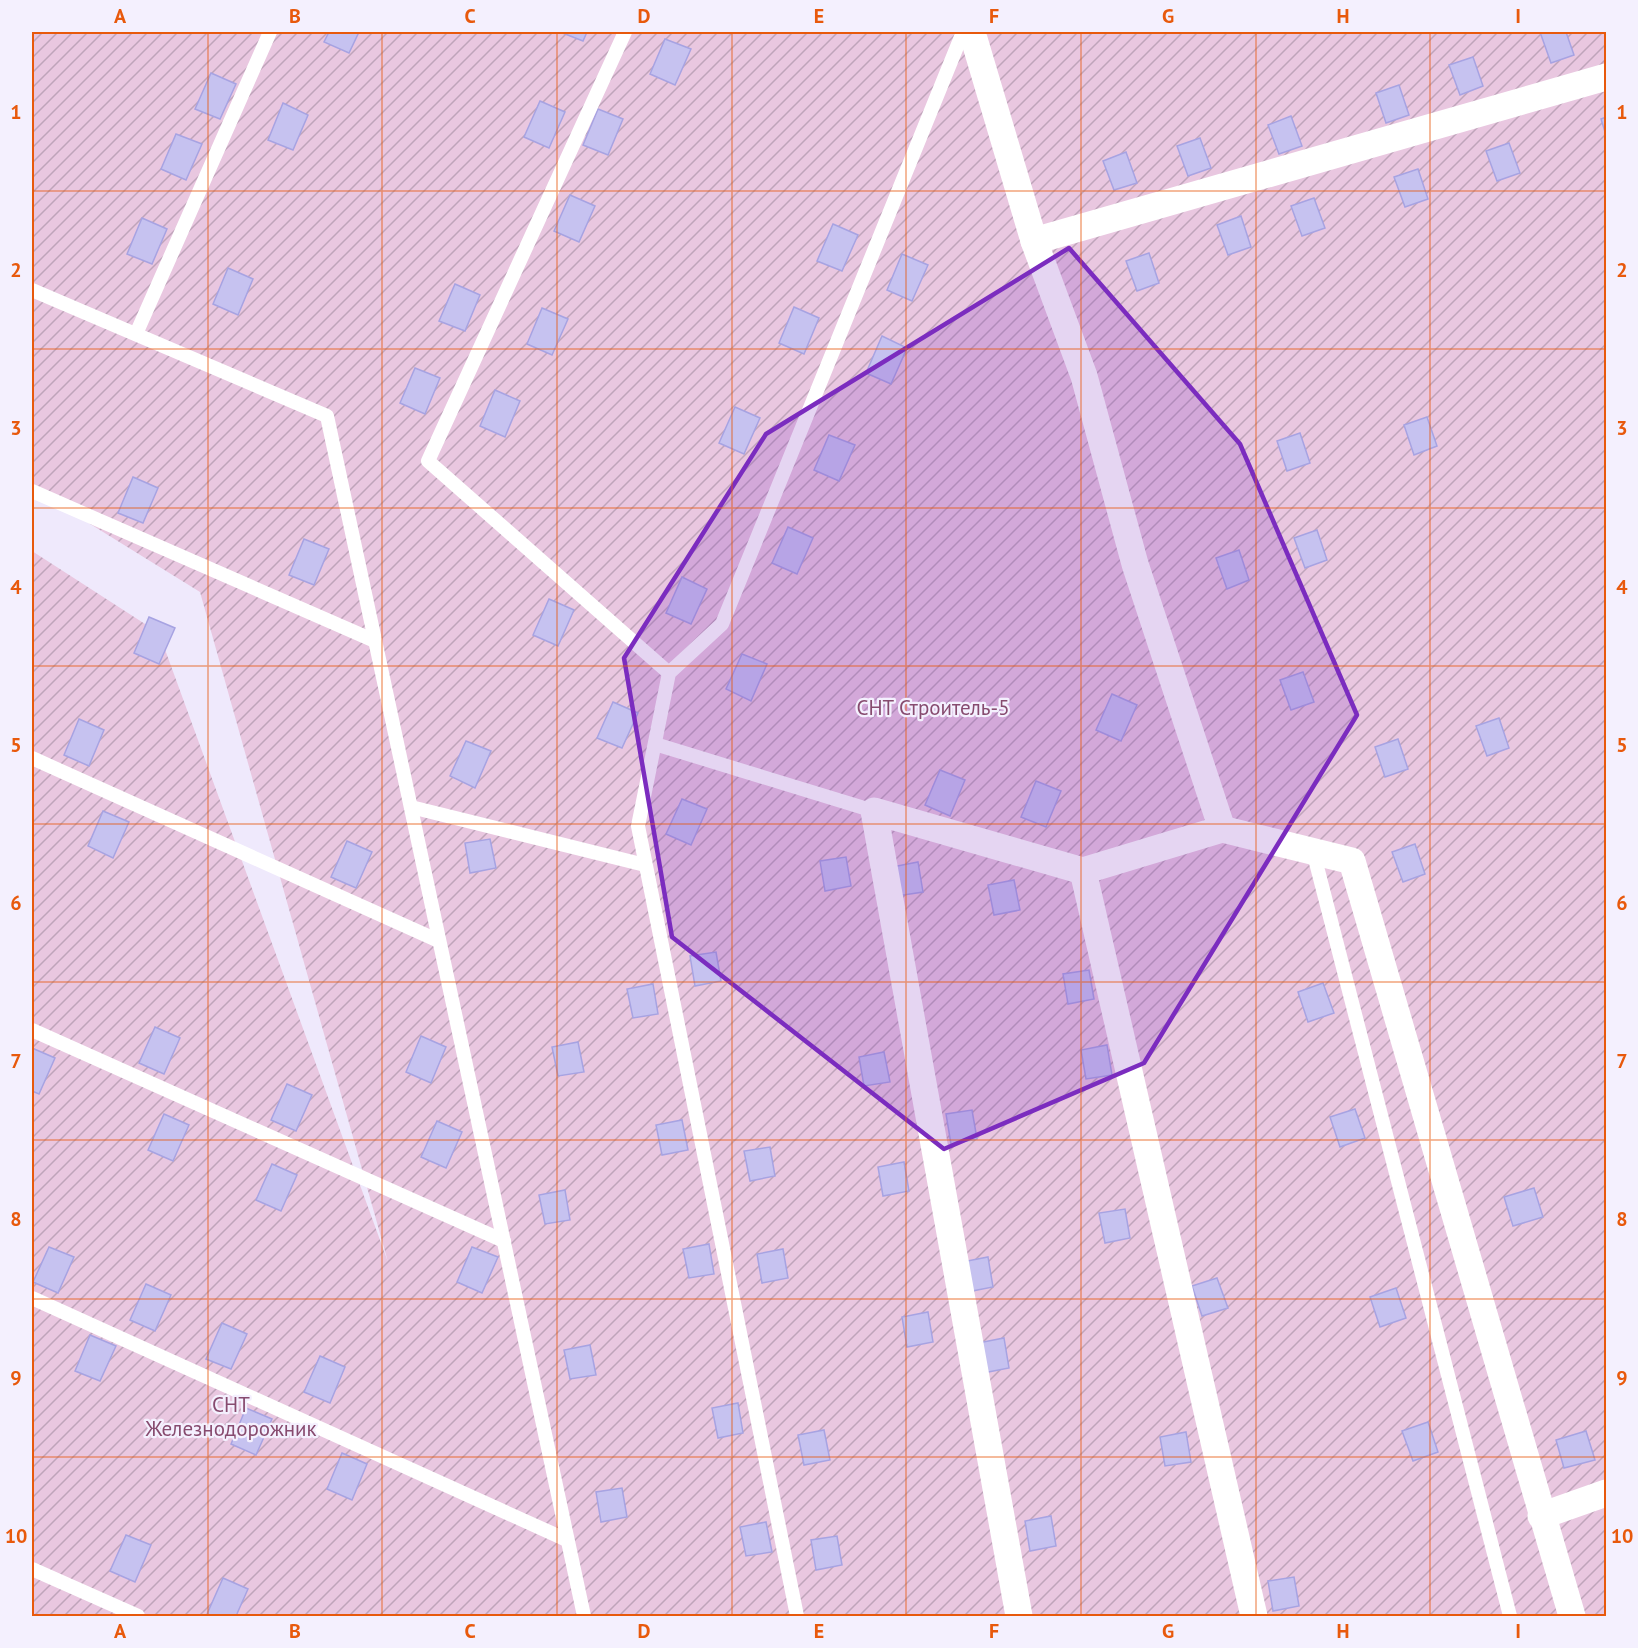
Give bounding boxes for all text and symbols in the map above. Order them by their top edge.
text: A [114,3,127,29]
text: B [289,3,301,29]
text: C [464,3,476,29]
text: D [638,3,651,29]
text: E [814,3,824,29]
text: F [989,3,999,29]
text: G [1162,3,1174,29]
text: H [1336,3,1350,29]
text: I [1515,3,1521,29]
text: 1 [10,99,22,125]
text: 1 [1616,99,1628,125]
text: 2 [10,257,22,283]
text: 2 [1616,257,1628,283]
text: 3 [10,415,22,441]
text: 3 [1616,415,1628,441]
text: 4 [10,574,22,600]
text: 4 [1616,574,1628,600]
park label: СНТ Строитель-5 [856,694,1010,721]
text: 5 [10,732,22,758]
text: 5 [1616,732,1628,758]
text: 6 [10,890,22,916]
text: 6 [1616,890,1628,916]
text: 7 [10,1048,22,1074]
text: 7 [1616,1048,1628,1074]
text: 8 [10,1206,22,1232]
text: 8 [1616,1206,1628,1232]
text: 9 [10,1365,22,1391]
text: 9 [1616,1365,1628,1391]
park label: СНТ Железнодорожник [144,1391,317,1442]
text: 10 [5,1523,27,1549]
text: 10 [1611,1523,1633,1549]
text: A [114,1618,127,1644]
text: B [289,1618,301,1644]
text: C [464,1618,476,1644]
text: D [638,1618,651,1644]
text: E [814,1618,824,1644]
text: F [989,1618,999,1644]
text: G [1162,1618,1174,1644]
text: H [1336,1618,1350,1644]
text: I [1515,1618,1521,1644]

